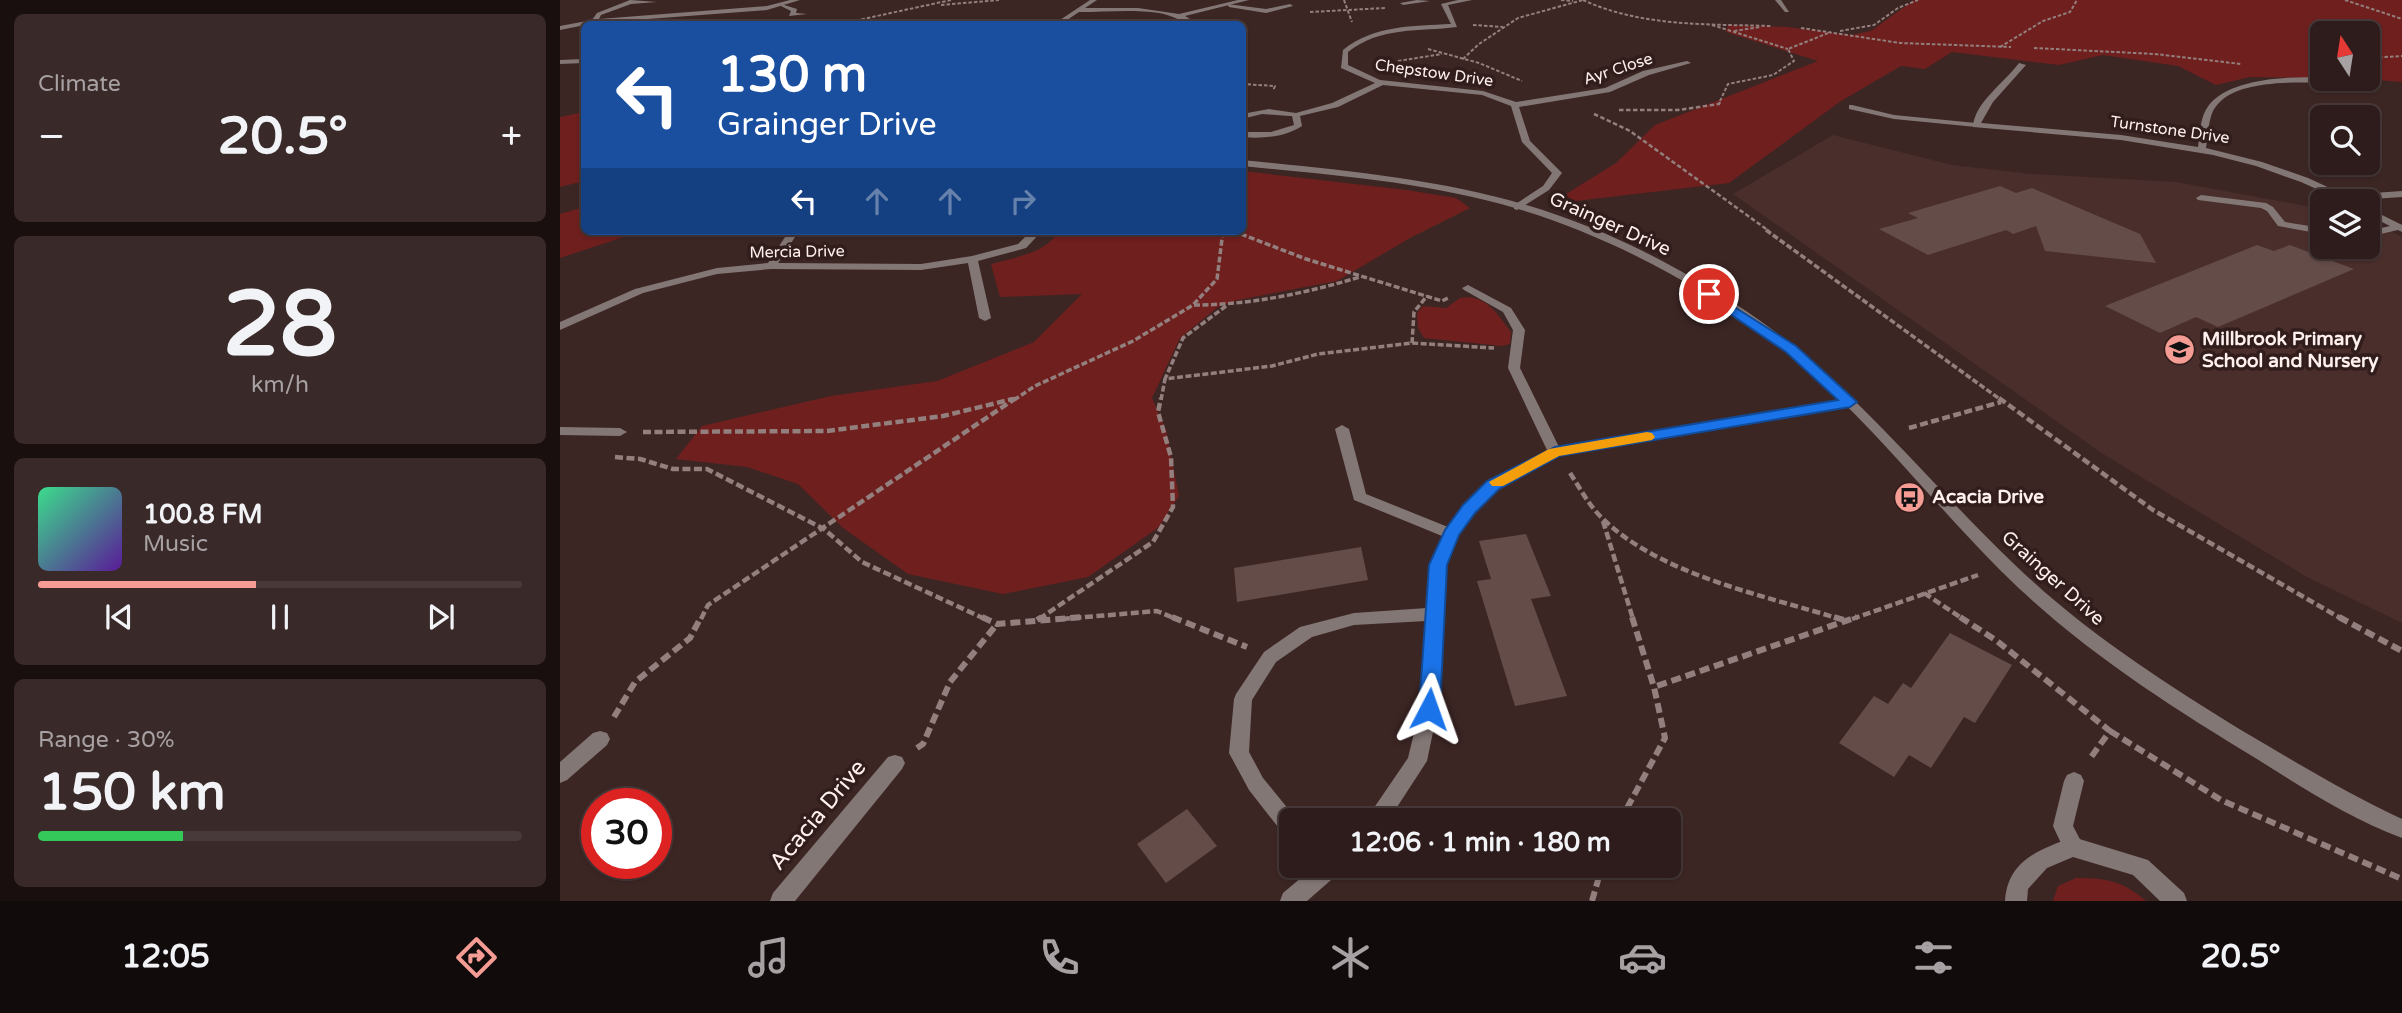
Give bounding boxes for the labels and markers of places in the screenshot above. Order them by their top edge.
pin [1679,264,1739,324]
place label: Millbrook Primary School and Nursery [2202,328,2379,373]
school or university icon: Millbrook Primary School and Nursery [2162,333,2196,367]
bus stop icon: Acacia Drive [1892,480,1926,514]
place label: Acacia Drive [1932,486,2044,508]

